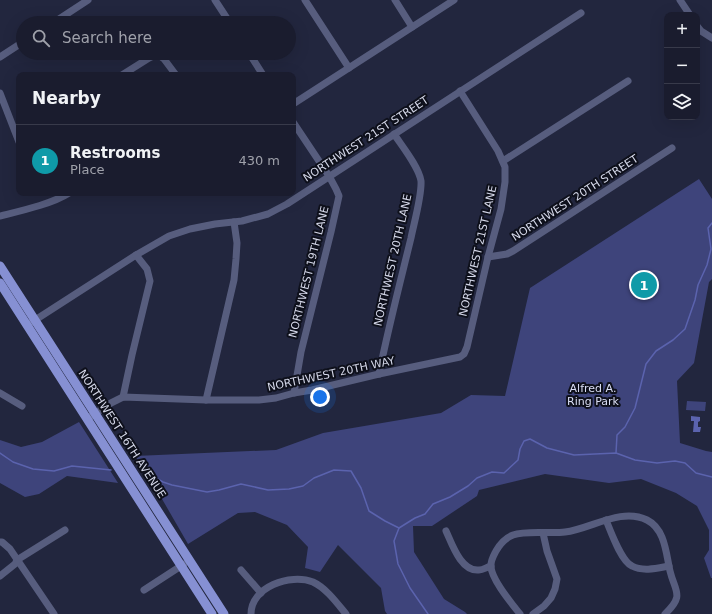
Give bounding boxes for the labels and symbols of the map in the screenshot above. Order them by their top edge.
street label: NORTHWEST 21ST STREET [301,93,431,184]
street label: NORTHWEST 20TH STREET [509,152,641,244]
street label: NORTHWEST 21ST LANE [457,184,499,318]
street label: NORTHWEST 20TH LANE [371,193,415,327]
street label: NORTHWEST 19TH LANE [286,205,332,339]
pin: 1 [631,270,657,300]
street label: NORTHWEST 20TH WAY [266,354,396,394]
street label: NORTHWEST 16TH AVENUE [75,367,169,501]
park label: Alfred A. Ring Park [567,382,620,408]
your location [310,387,330,407]

